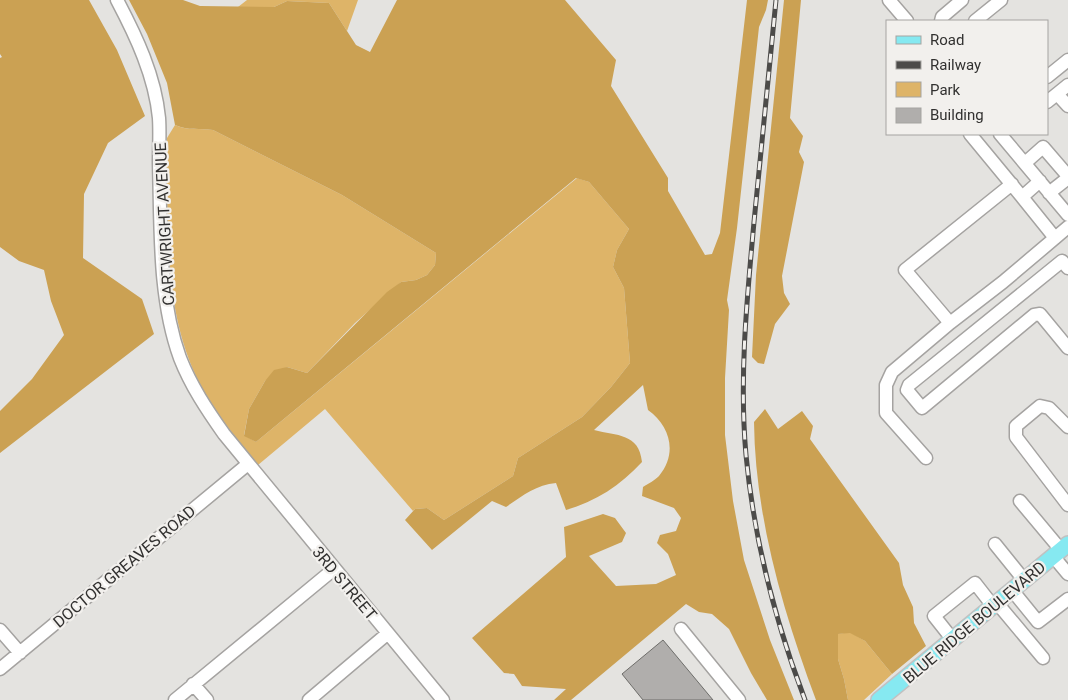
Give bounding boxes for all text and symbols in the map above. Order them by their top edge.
legend [886,20,1048,135]
text: Road [930,31,964,49]
text: Railway [930,56,981,74]
text: Park [930,81,961,99]
text: Building [930,106,984,124]
street label: CARTWRIGHT AVENUE [151,142,178,306]
street label: DOCTOR GREAVES ROAD [49,501,199,631]
street label: 3RD STREET [308,543,381,624]
street label: BLUE RIDGE BOULEVARD [899,557,1049,687]

